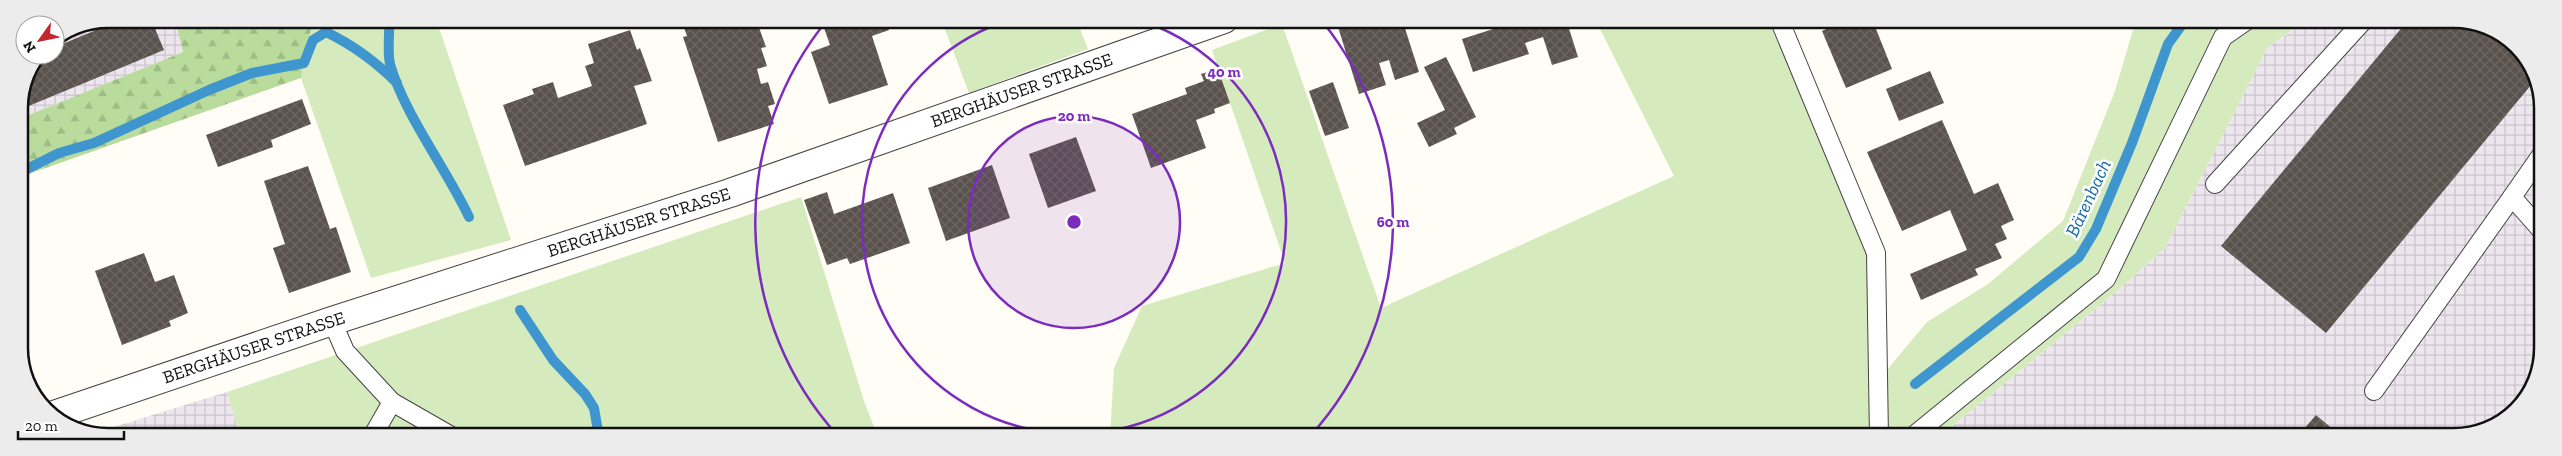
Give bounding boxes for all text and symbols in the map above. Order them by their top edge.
north arrow [15,15,65,65]
text: N [19,37,40,56]
street label: BERGHÄUSER STRASSE [928,48,1116,132]
text: 40 m [1207,63,1241,81]
text: 20 m [1058,107,1090,125]
water label: Bärenbach [2060,156,2116,240]
street label: BERGHÄUSER STRASSE [545,183,733,262]
centre of rings [1065,213,1083,231]
text: 60 m [1377,213,1409,231]
street label: BERGHÄUSER STRASSE [160,307,348,388]
scale bar [18,408,124,440]
text: 20 m [25,417,58,435]

